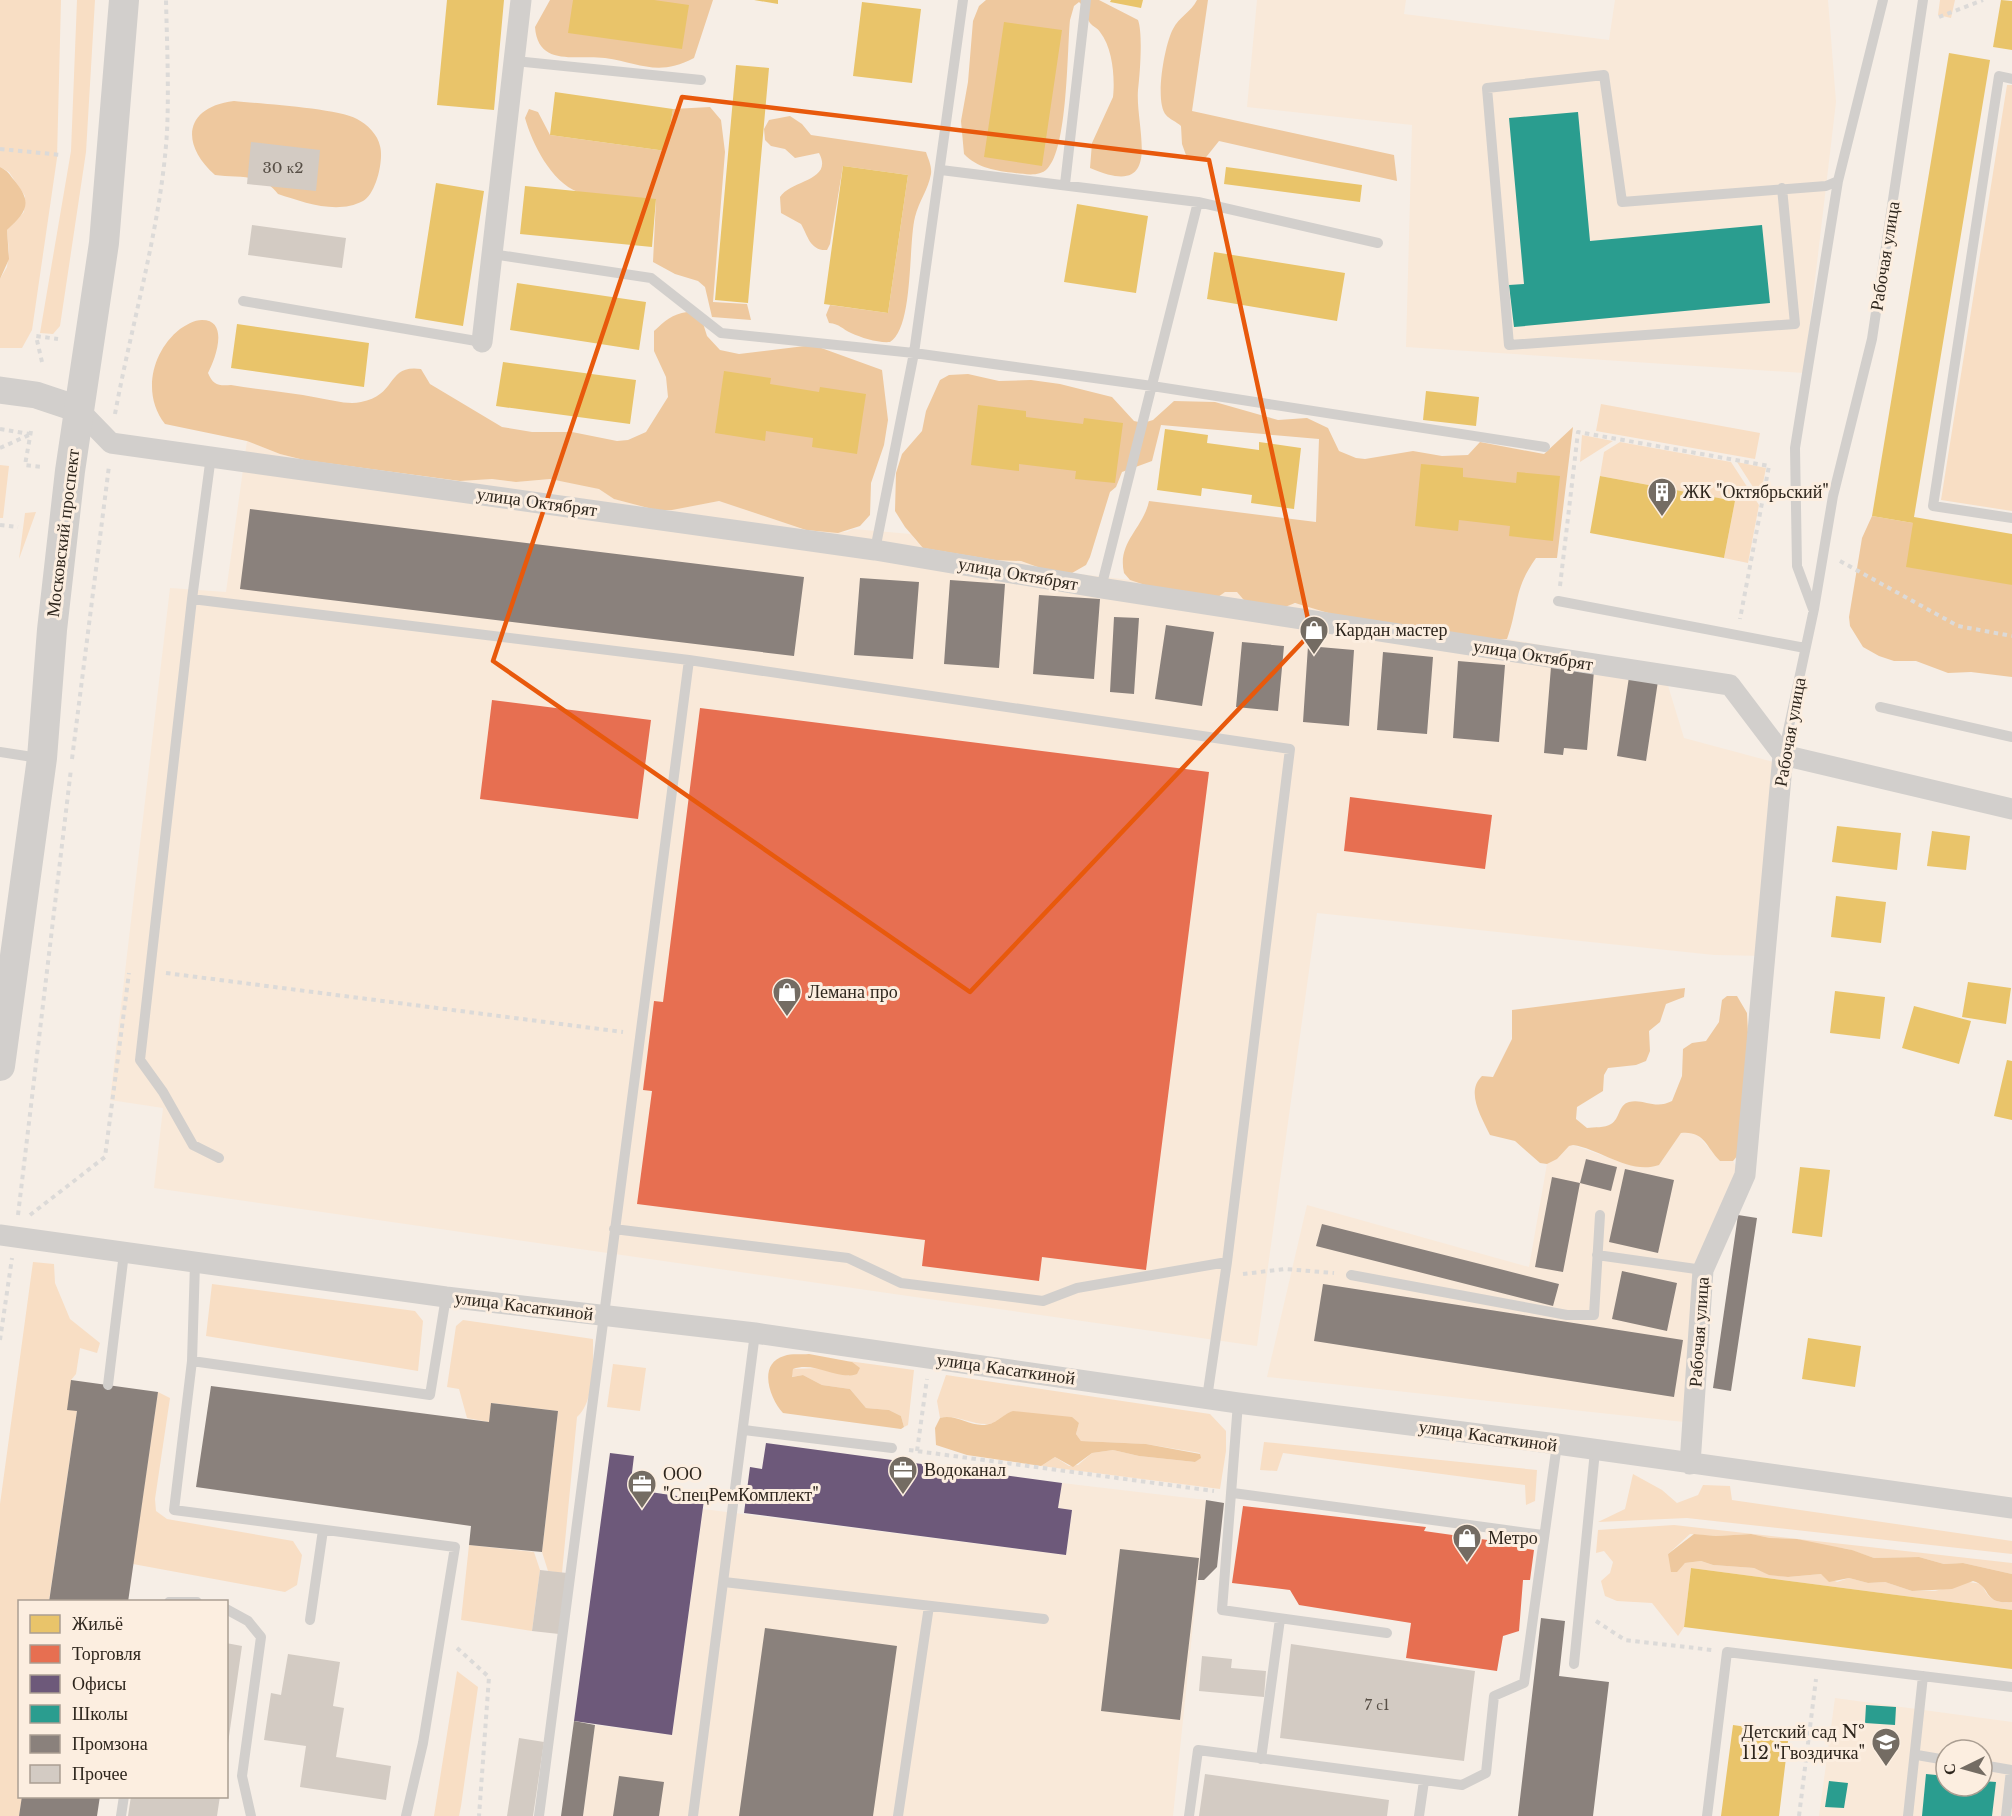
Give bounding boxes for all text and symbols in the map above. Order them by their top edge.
house number: 30 к2 [263,158,303,177]
street label: Рабочая улица [1865,200,1905,312]
street label: Московский проспект [42,447,84,618]
building icon: ЖК "Октябрьский" [1646,476,1678,518]
place label: ЖК "Октябрьский" [1683,481,1829,503]
street label: улица Октябрят [475,483,599,521]
street label: улица Октябрят [956,553,1080,595]
shop icon: Кардан мастер [1298,614,1330,656]
place label: Кардан мастер [1335,619,1448,641]
street label: улица Октябрят [1471,635,1595,675]
street label: Рабочая улица [1770,676,1810,788]
shop icon: Лемана про [771,976,803,1018]
place label: Лемана про [808,981,898,1003]
street label: Рабочая улица [1684,1276,1714,1388]
street label: улица Касаткиной [453,1287,595,1325]
street label: улица Касаткиной [935,1348,1077,1390]
street label: улица Касаткиной [1417,1415,1559,1457]
office icon: Водоканал [887,1454,919,1496]
place label: Водоканал [924,1459,1006,1481]
place label: ООО "СпецРемКомплект" [663,1463,819,1506]
office icon: ООО "СпецРемКомплект" [626,1468,658,1510]
shop icon: Метро [1451,1522,1483,1564]
place label: Метро [1488,1527,1538,1549]
legend [18,1600,228,1798]
text: Жильё [72,1613,123,1635]
text: Торговля [72,1643,141,1665]
text: Офисы [72,1673,126,1695]
house number: 7 с1 [1364,1695,1390,1714]
text: Школы [72,1703,128,1725]
place label: Детский сад № 112 "Гвоздичка" [1742,1721,1865,1764]
school or university icon: Детский сад № 112 "Гвоздичка" [1870,1726,1902,1768]
text: Промзона [72,1733,148,1755]
north arrow [1934,1738,1994,1798]
text: Прочее [72,1763,128,1785]
text: С [1939,1763,1960,1776]

